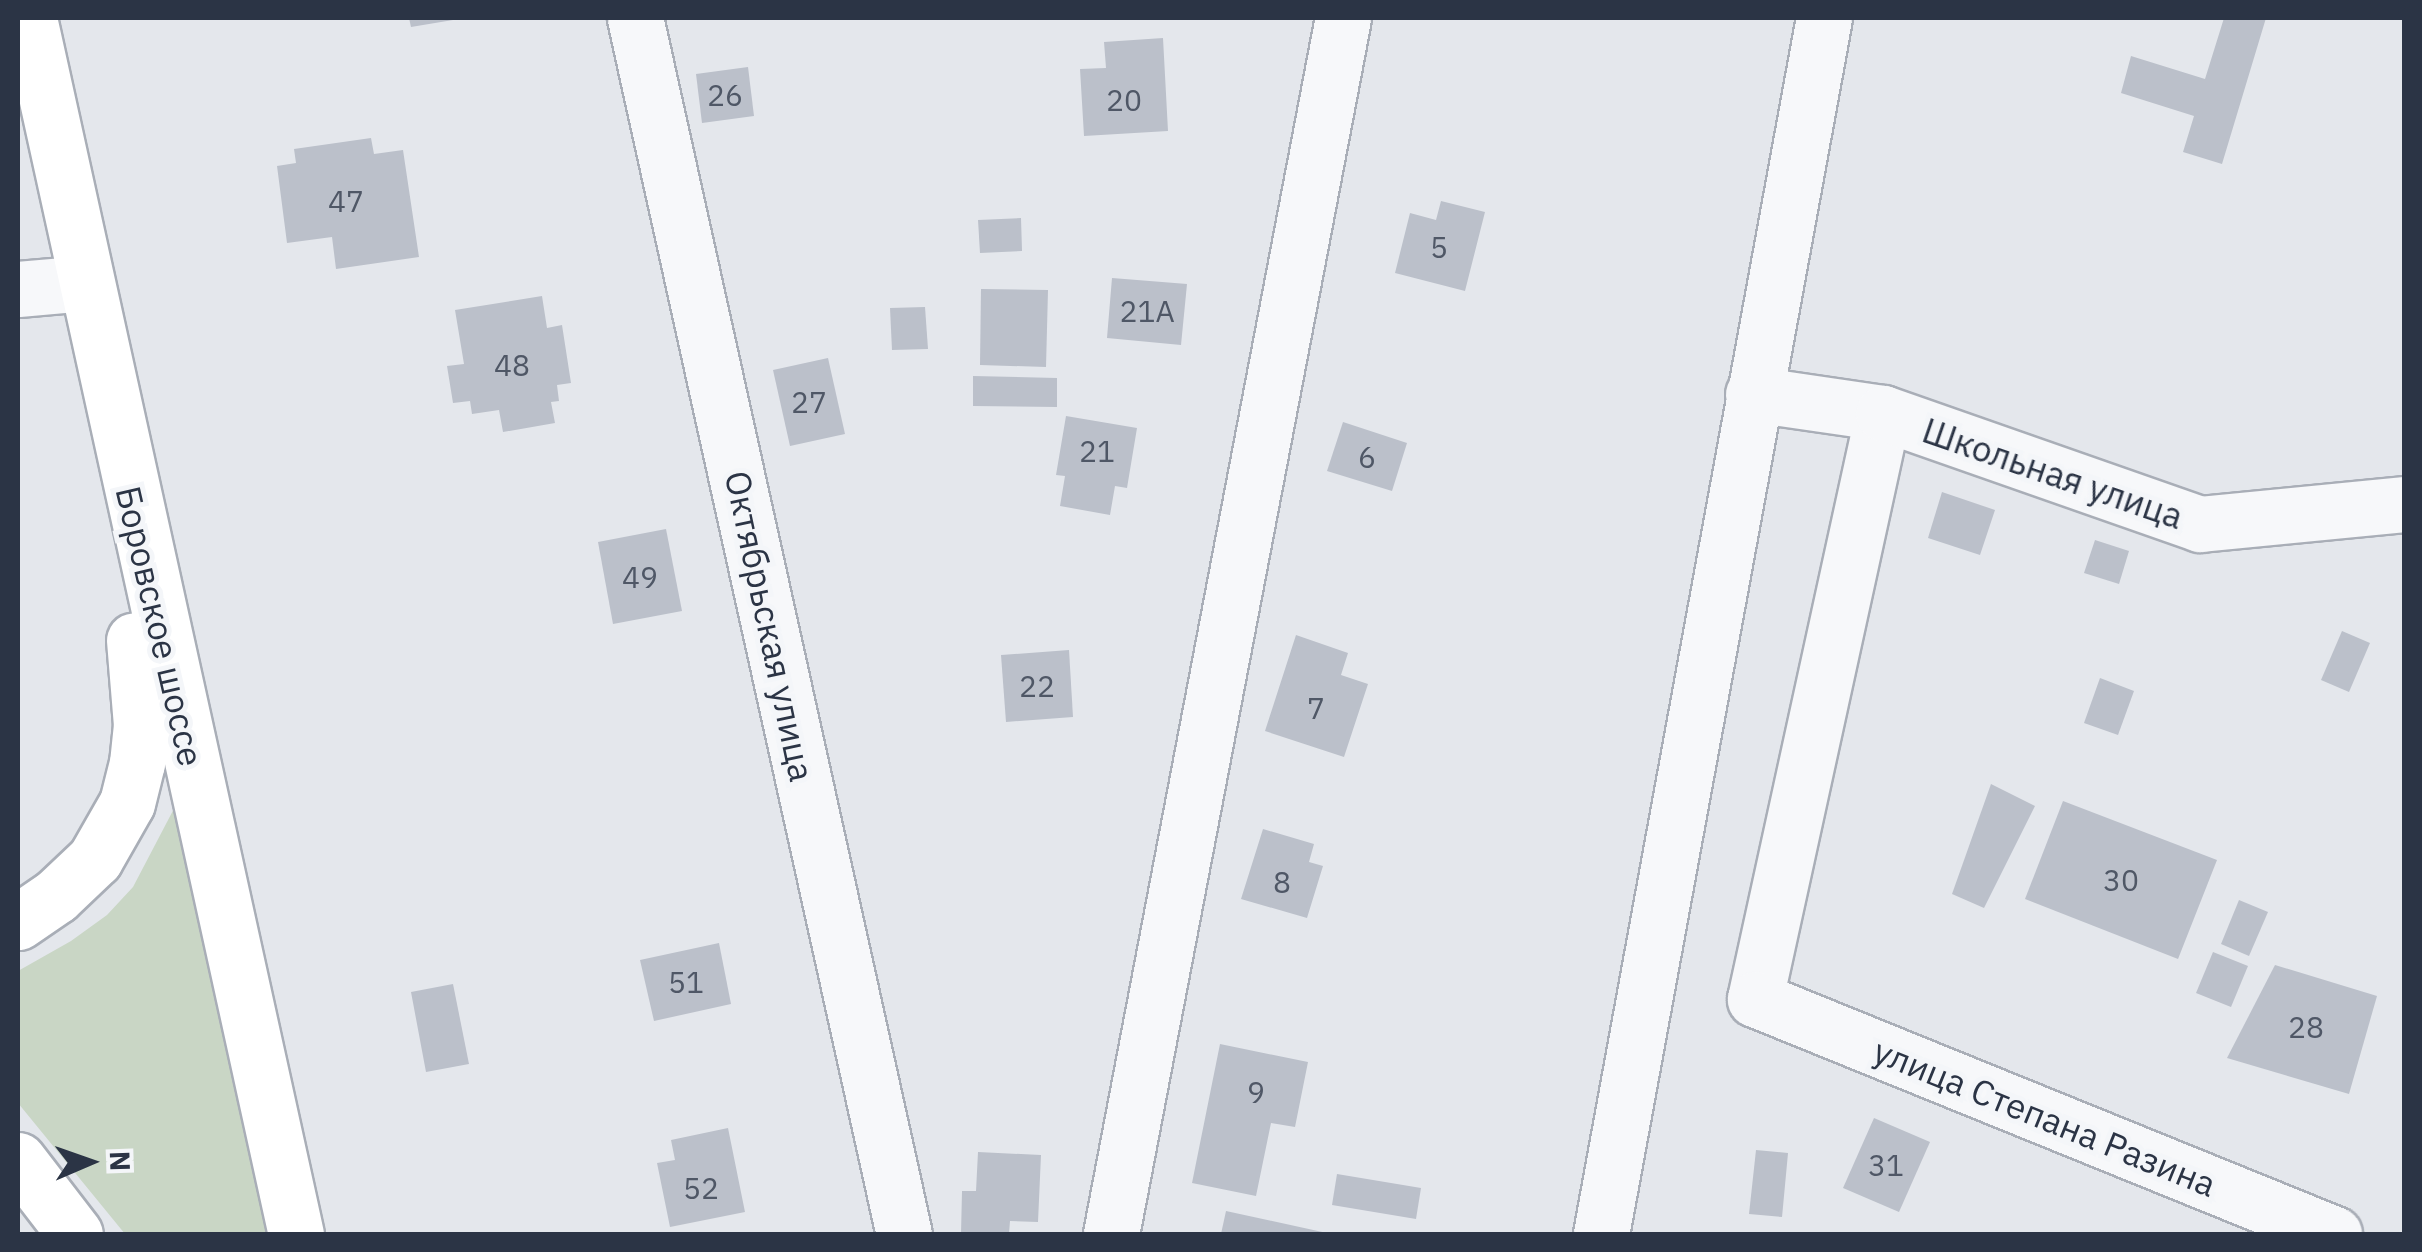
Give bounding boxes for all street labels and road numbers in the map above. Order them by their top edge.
street label: Школьная улица [1917,409,2189,537]
street label: Октябрьская улица [717,467,823,785]
street label: Боровское шоссе [107,482,213,770]
street label: улица Степана Разина [1868,1029,2222,1205]

